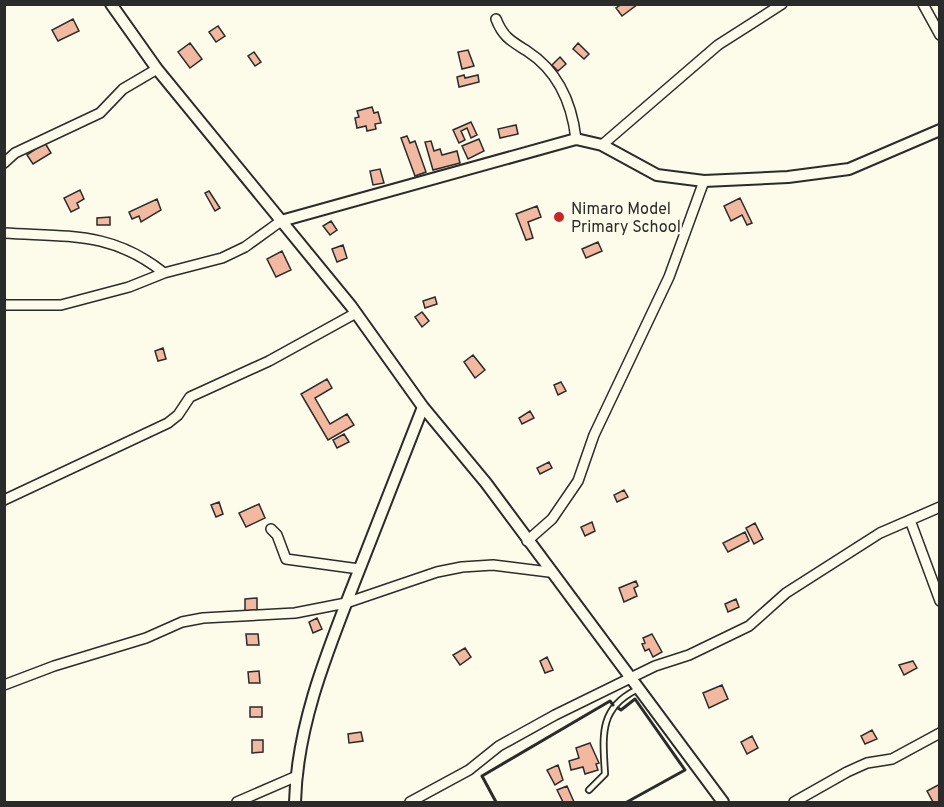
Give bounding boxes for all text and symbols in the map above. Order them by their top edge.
place label: Nimaro Model Primary School [571,200,681,238]
marker: Nimaro Model Primary School [552,210,566,224]

